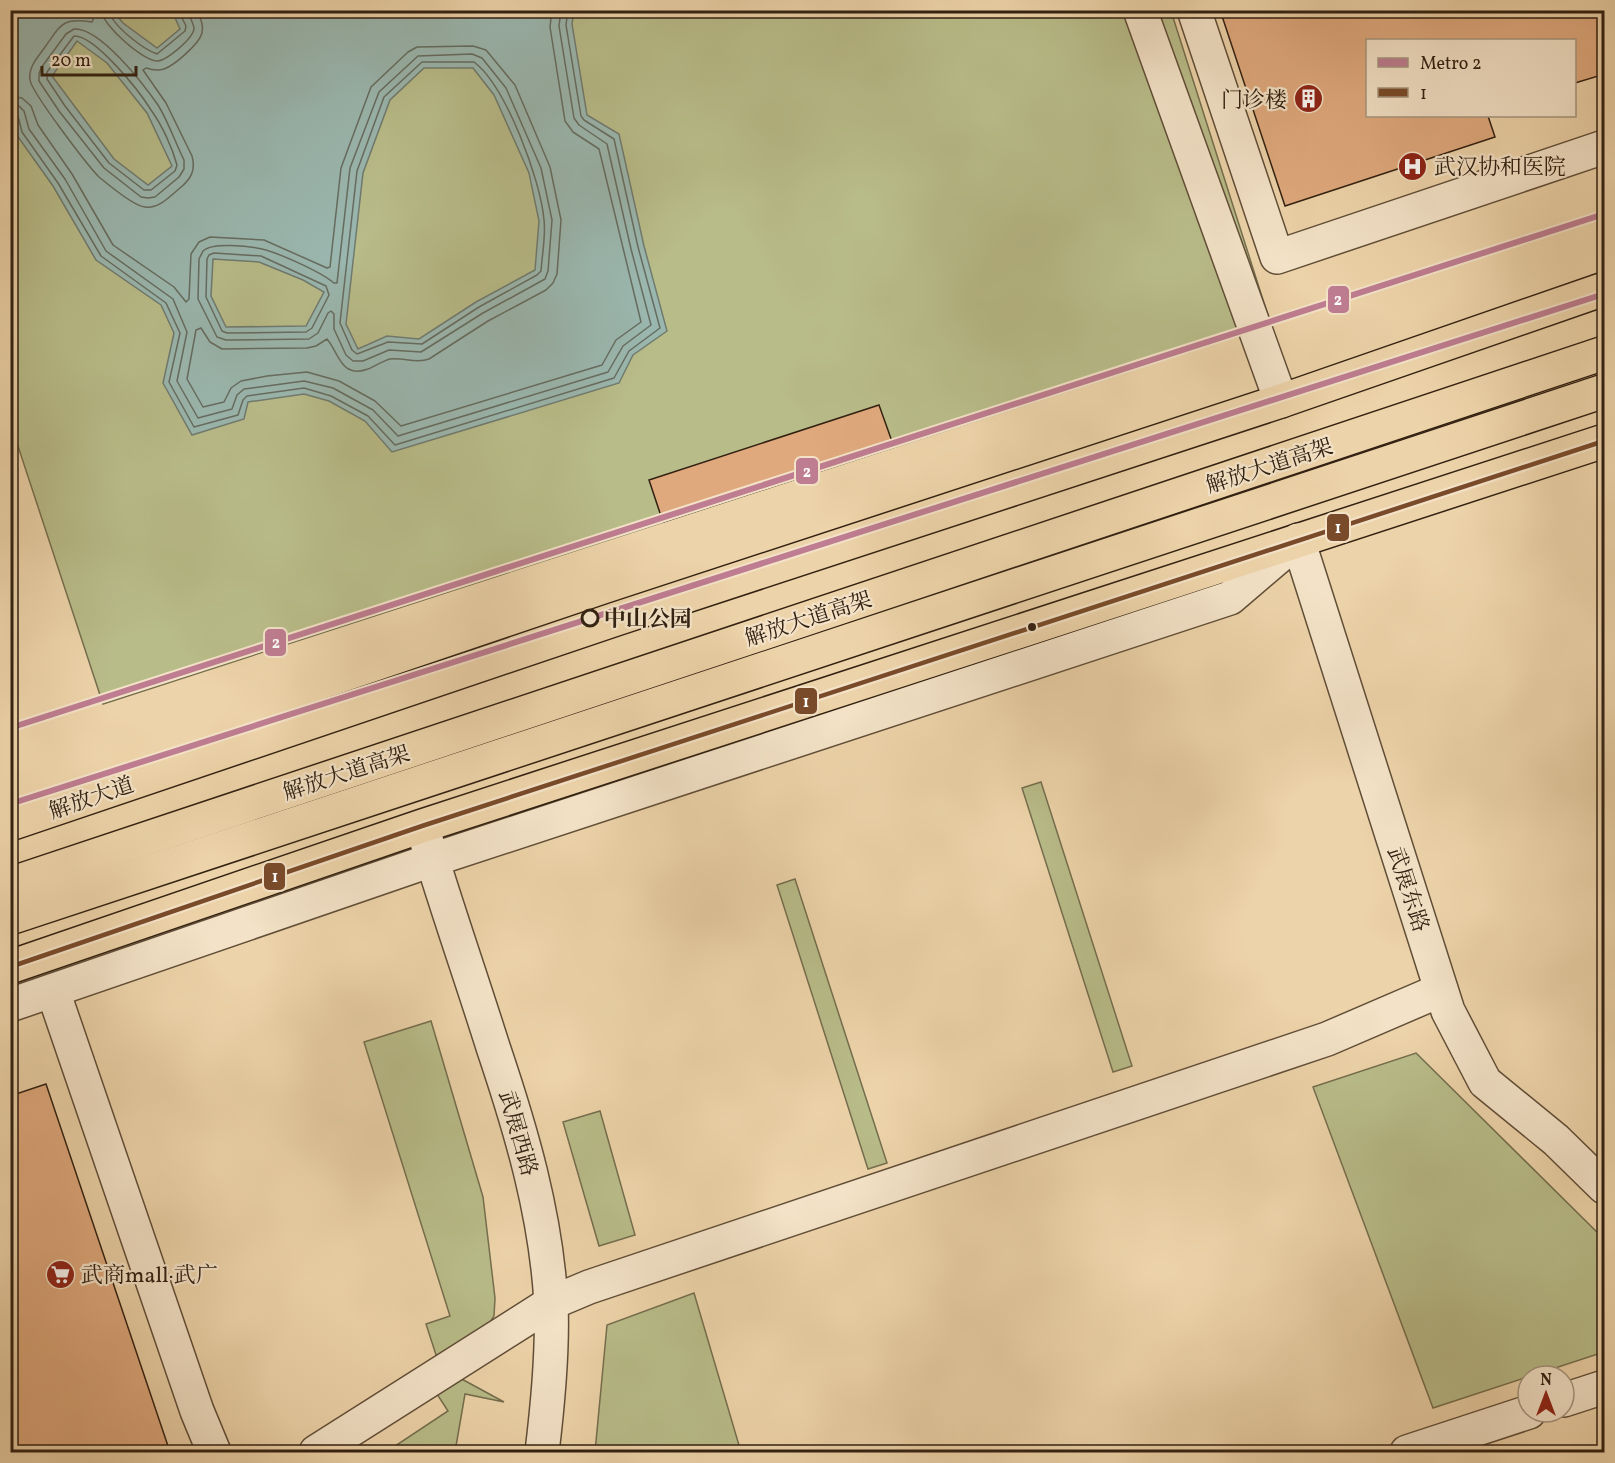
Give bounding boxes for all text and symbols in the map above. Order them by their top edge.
scale bar [42,39,136,77]
legend [1366,39,1576,117]
text: 20 m [51,49,91,74]
text: Metro 2 [1420,52,1482,77]
text: 1 [1420,82,1427,107]
building icon: 门诊楼 [1292,83,1324,115]
place label: 门诊楼 [1221,86,1287,117]
hospital icon: 武汉协和医院 [1397,150,1429,182]
place label: 武汉协和医院 [1434,153,1566,184]
line badge: 2 [1327,285,1350,314]
text: 2 [1334,290,1342,312]
street label: 解放大道高架 [1202,432,1337,503]
line badge: 2 [795,457,819,485]
text: 2 [803,462,811,484]
line badge: 1 [1326,513,1350,542]
text: 1 [1335,518,1341,540]
street label: 解放大道高架 [741,585,876,656]
place label: 中山公园 [604,605,692,636]
marker: 中山公园 [581,609,599,627]
unlabelled marker [1026,621,1038,633]
line badge: 2 [264,628,287,657]
text: 2 [272,633,280,655]
line badge: 1 [794,687,818,715]
text: 1 [803,692,809,714]
street label: 解放大道高架 [279,739,414,810]
street label: 解放大道 [45,770,138,828]
street label: 武展东路 [1378,843,1435,936]
line badge: 1 [263,862,286,891]
text: 1 [272,867,278,889]
street label: 武展西路 [490,1087,544,1180]
supermarket icon: 武商mall·武广 [44,1258,76,1290]
place label: 武商mall·武广 [81,1261,218,1292]
north arrow [1516,1364,1576,1424]
text: N [1540,1370,1552,1392]

